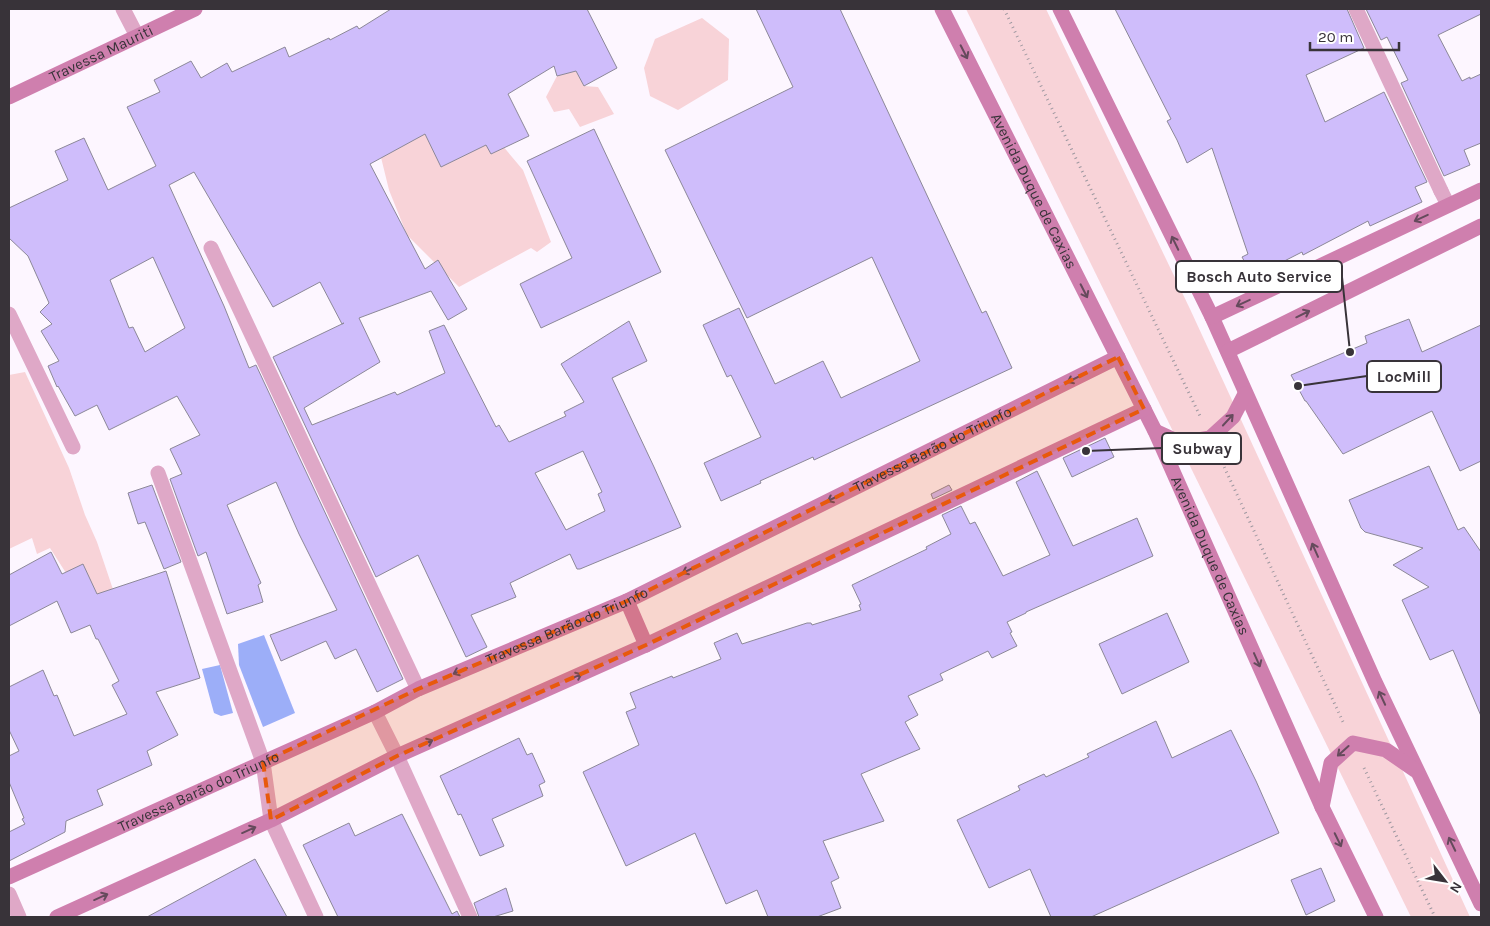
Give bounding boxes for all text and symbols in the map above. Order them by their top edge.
scale bar [1310,20,1399,52]
street label: Travessa Mauriti [46,21,156,86]
text: 20 m [1318,28,1353,46]
one-way arrow [960,44,969,59]
street label: Avenida Duque de Caxias [987,110,1081,272]
one-way arrow [1414,213,1429,223]
one-way arrow [1170,235,1180,250]
callout: Bosch Auto Service [1176,261,1342,292]
text: Bosch Auto Service [1186,267,1332,286]
one-way arrow [1080,283,1089,298]
one-way arrow [1236,299,1251,308]
one-way arrow [1295,309,1310,318]
callout: LocMill [1367,361,1441,392]
text: LocMill [1377,367,1431,386]
one-way arrow [1067,375,1082,384]
street label: Travessa Barão do Triunfo [850,402,1015,496]
one-way arrow [1222,414,1234,426]
callout: Subway [1162,433,1241,464]
text: Subway [1172,439,1232,458]
street label: Avenida Duque de Caxias [1167,473,1253,638]
one-way arrow [827,493,842,503]
one-way arrow [1310,543,1320,558]
one-way arrow [682,566,697,576]
street label: Travessa Barão do Triunfo [483,583,651,668]
one-way arrow [1253,652,1262,667]
one-way arrow [453,667,468,677]
one-way arrow [567,671,582,681]
one-way arrow [1377,691,1386,706]
one-way arrow [418,737,433,747]
one-way arrow [1337,745,1350,757]
street label: Travessa Barão do Triunfo [115,747,282,836]
one-way arrow [241,824,256,834]
one-way arrow [1334,832,1343,847]
one-way arrow [1447,837,1456,852]
north arrow [1420,856,1470,906]
text: N [1446,879,1466,896]
one-way arrow [93,892,108,901]

